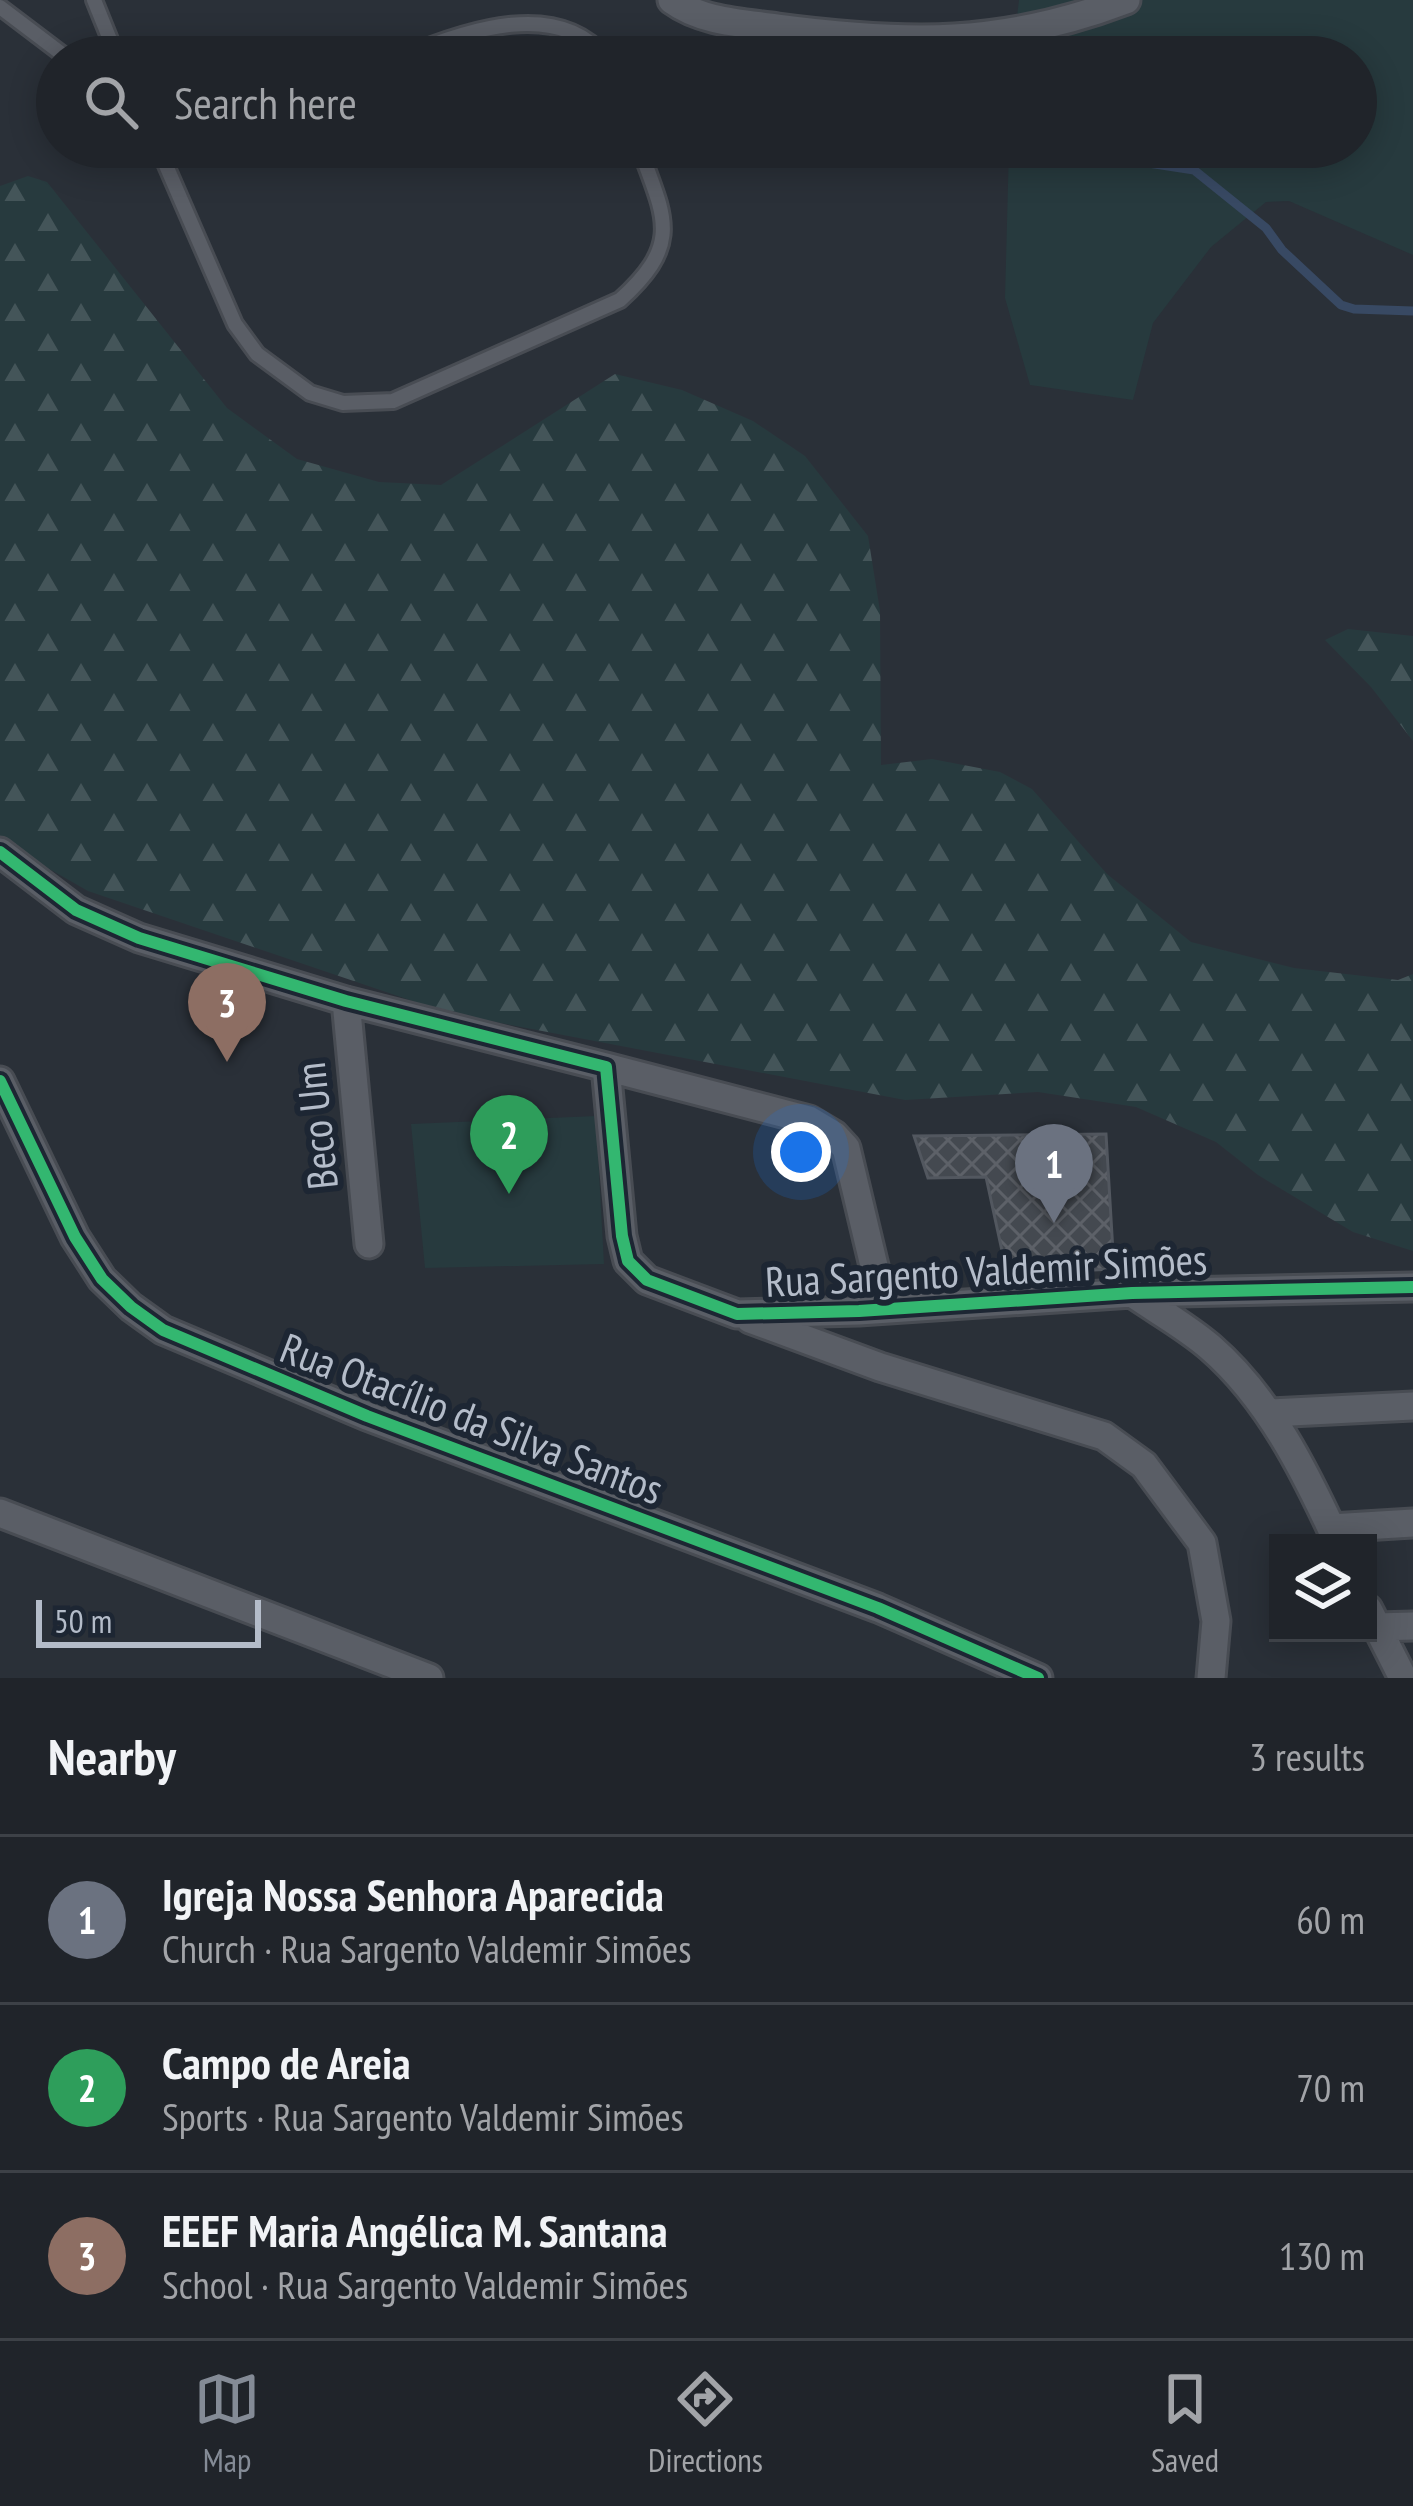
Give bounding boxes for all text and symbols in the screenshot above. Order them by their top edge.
search box [36,36,1377,168]
icon: search [78,69,144,135]
text: Search here [174,73,357,131]
pin: 3 [188,963,266,1062]
street label: Beco Um [282,1060,350,1192]
pin: 2 [470,1095,548,1194]
your location [771,1122,831,1182]
pin: 1 [1015,1124,1093,1223]
street label: Rua Sargento Valdemir Simões [764,1231,1208,1309]
street label: Rua Otacílio da Silva Santos [273,1320,671,1516]
map controls [1269,1534,1377,1642]
button: layers [1269,1534,1377,1642]
scale bar [36,1594,261,1647]
text: 50 m [54,1599,112,1642]
text: Nearby [48,1723,176,1789]
text: 3 results [1249,1731,1365,1782]
text: Igreja Nossa Senhora Aparecida [162,1865,664,1923]
text: 1 [78,1894,96,1945]
text: 60 m [1296,1894,1365,1945]
text: Church · Rua Sargento Valdemir Simões [162,1923,691,1974]
text: Campo de Areia [162,2033,411,2091]
text: 2 [78,2062,96,2113]
text: 70 m [1296,2062,1365,2113]
text: Sports · Rua Sargento Valdemir Simões [162,2091,684,2142]
text: EEEF Maria Angélica M. Santana [162,2201,668,2259]
text: 3 [78,2230,96,2281]
text: 130 m [1279,2230,1365,2281]
text: School · Rua Sargento Valdemir Simões [162,2259,688,2310]
tab: Map [194,2366,260,2481]
tab: Directions [648,2366,763,2481]
tab: Saved [1151,2366,1219,2481]

